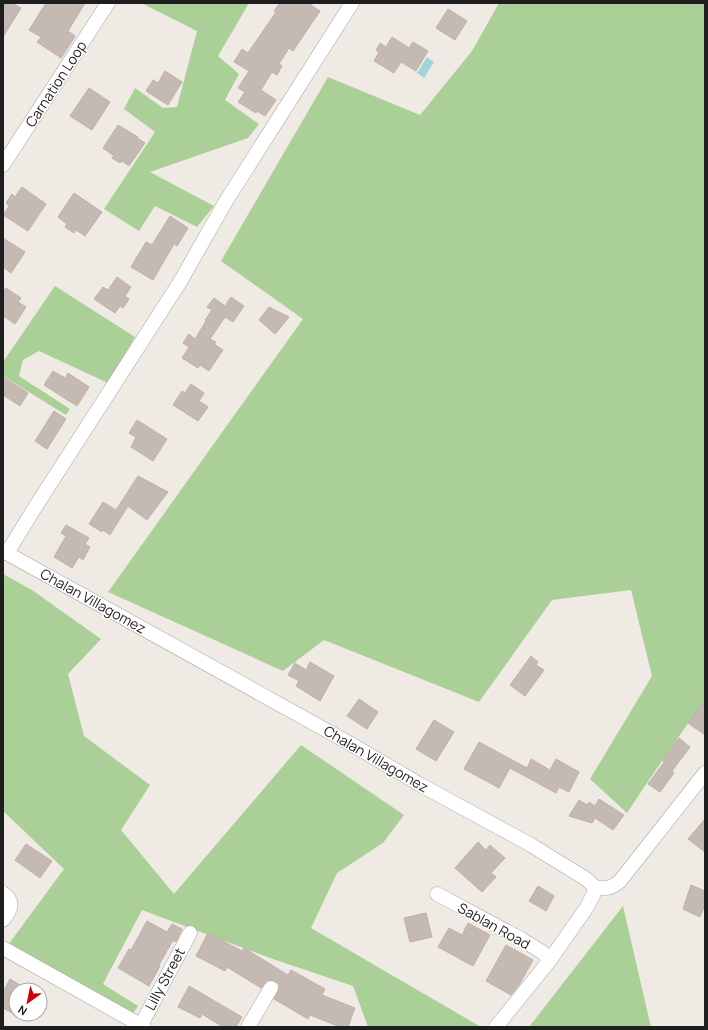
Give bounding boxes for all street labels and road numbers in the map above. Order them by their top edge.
street label: Carnation Loop [21,37,91,131]
street label: Chalan Villagomez [37,564,149,637]
street label: Chalan Villagomez [320,721,432,796]
street label: Sablan Road [455,898,534,953]
street label: Lilly Street [140,944,189,1013]

